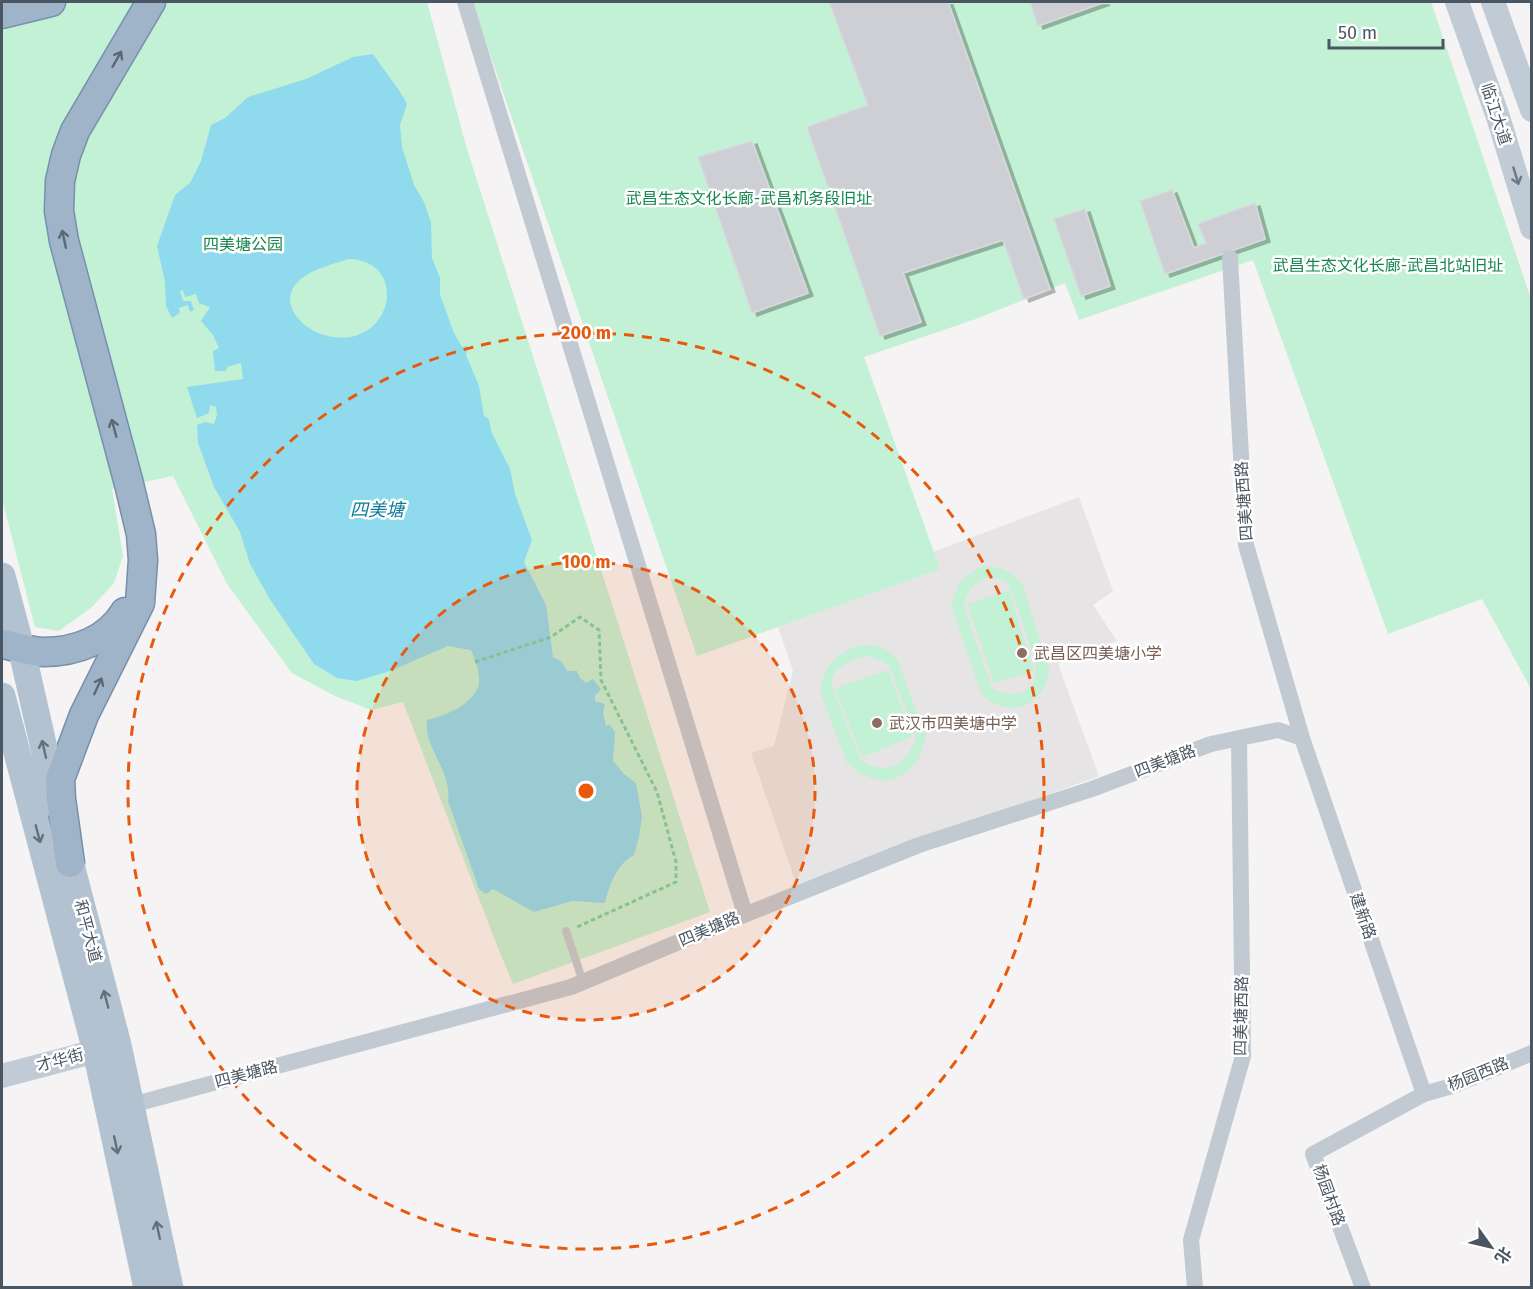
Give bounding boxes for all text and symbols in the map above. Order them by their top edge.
scale bar [1329,12,1443,50]
text: 50 m [1338,22,1377,44]
one-way arrow [112,51,124,68]
street label: 临江大道 [1477,81,1515,147]
one-way arrow [1511,166,1522,185]
park label: 武昌生态文化长廊-武昌机务段旧址 [626,189,872,208]
one-way arrow [58,230,70,249]
park label: 四美塘公园 [203,235,283,254]
park label: 武昌生态文化长廊-武昌北站旧址 [1273,256,1503,275]
text: 200 m [561,322,611,344]
one-way arrow [108,419,119,438]
street label: 四美塘西路 [1232,460,1256,542]
water label: 四美塘 [350,499,407,521]
text: 100 m [562,551,610,573]
place label: 武昌区四美塘小学 [1034,644,1162,663]
marker: 武昌区四美塘小学 [1015,646,1029,660]
one-way arrow [93,678,105,696]
place label: 武汉市四美塘中学 [889,714,1017,733]
marker: 武汉市四美塘中学 [870,716,884,730]
one-way arrow [38,739,49,759]
street label: 四美塘路 [1132,741,1198,781]
centre of rings [576,781,596,801]
one-way arrow [33,824,44,843]
street label: 建新路 [1346,890,1380,942]
street label: 和平大道 [71,898,105,964]
street label: 四美塘路 [676,908,742,950]
street label: 四美塘西路 [1231,976,1251,1056]
one-way arrow [100,990,111,1009]
street label: 才华街 [34,1045,86,1075]
street label: 杨园西路 [1445,1053,1511,1095]
street label: 四美塘路 [213,1057,279,1091]
one-way arrow [111,1135,122,1154]
street label: 杨园村路 [1309,1162,1349,1228]
north arrow [1461,1217,1521,1277]
one-way arrow [152,1221,163,1241]
text: 北 [1491,1243,1515,1267]

